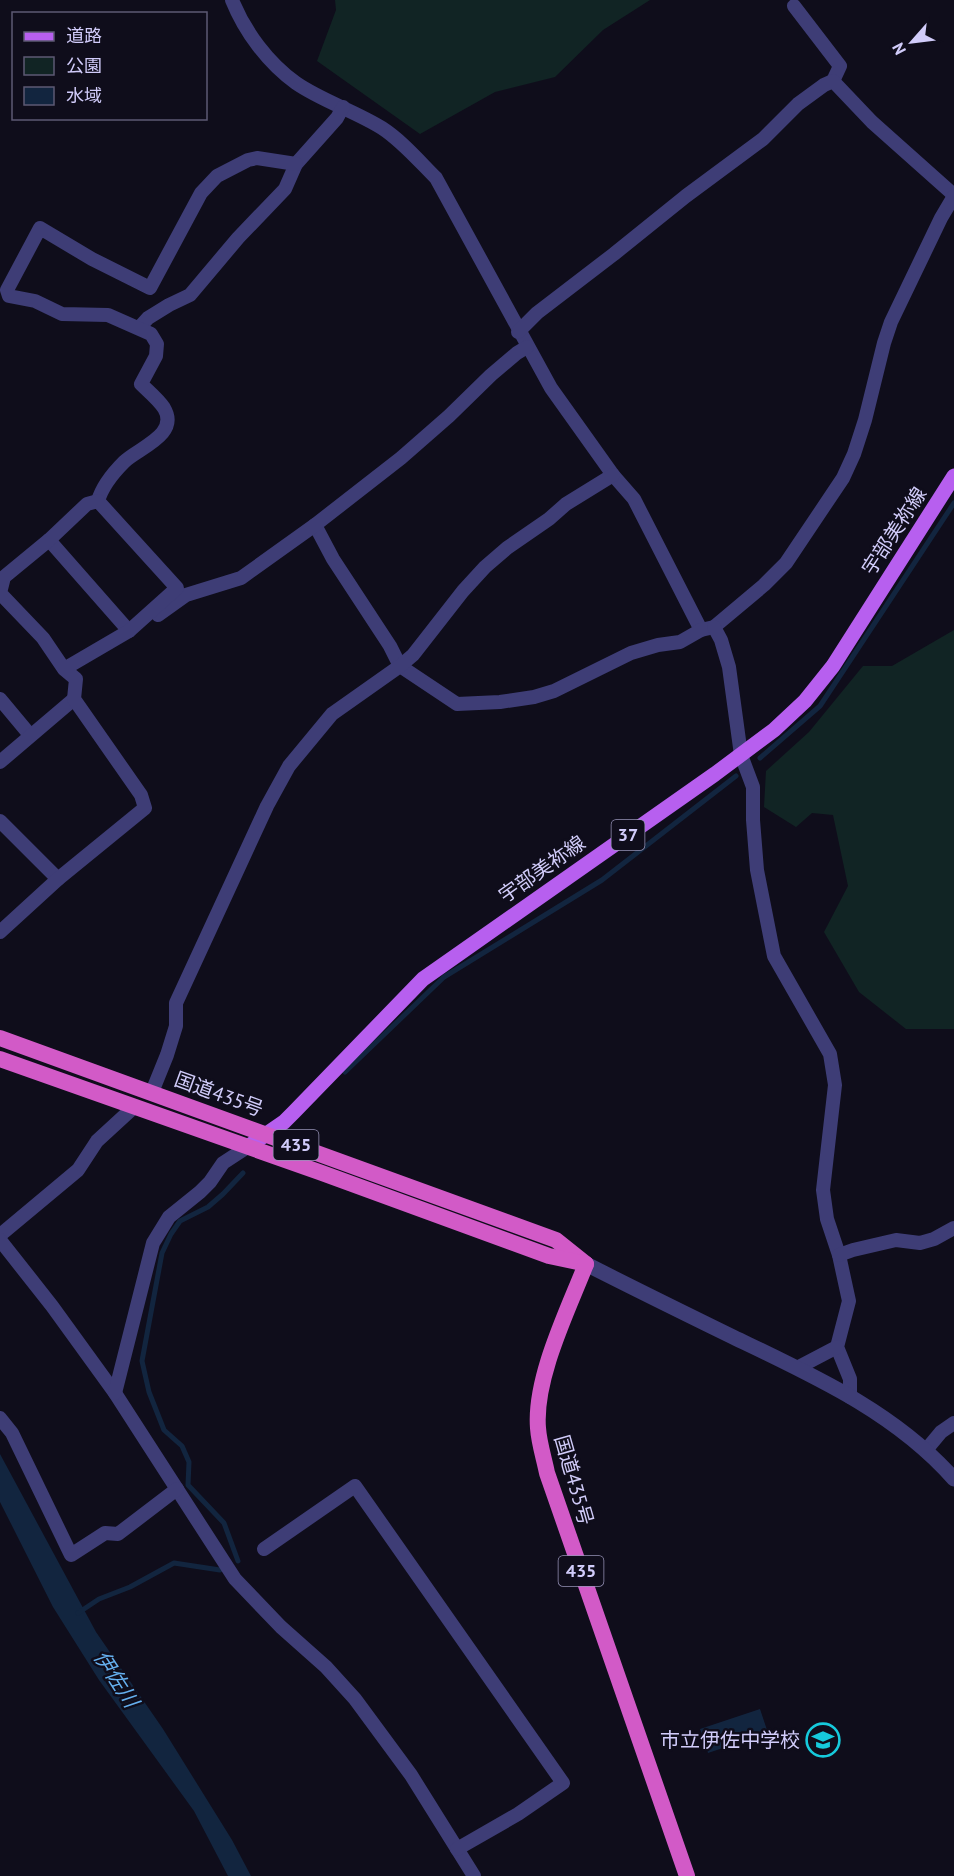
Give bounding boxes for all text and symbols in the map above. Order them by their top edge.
legend [12,12,207,120]
north arrow [882,12,942,72]
text: 道路 [66,24,102,47]
text: N [887,40,910,58]
text: 公園 [66,54,102,77]
text: 水域 [66,84,102,107]
street label: 宇部美祢線 [856,482,932,580]
road number: 37 [612,820,644,850]
street label: 宇部美祢線 [494,830,590,908]
street label: 国道435号 [171,1066,267,1122]
road number: 435 [274,1130,318,1160]
street label: 国道435号 [549,1432,599,1528]
road number: 435 [558,1556,604,1586]
water label: 伊佐川 [88,1645,146,1714]
school or university icon: 市立伊佐中学校 [805,1722,841,1758]
place label: 市立伊佐中学校 [660,1727,800,1753]

